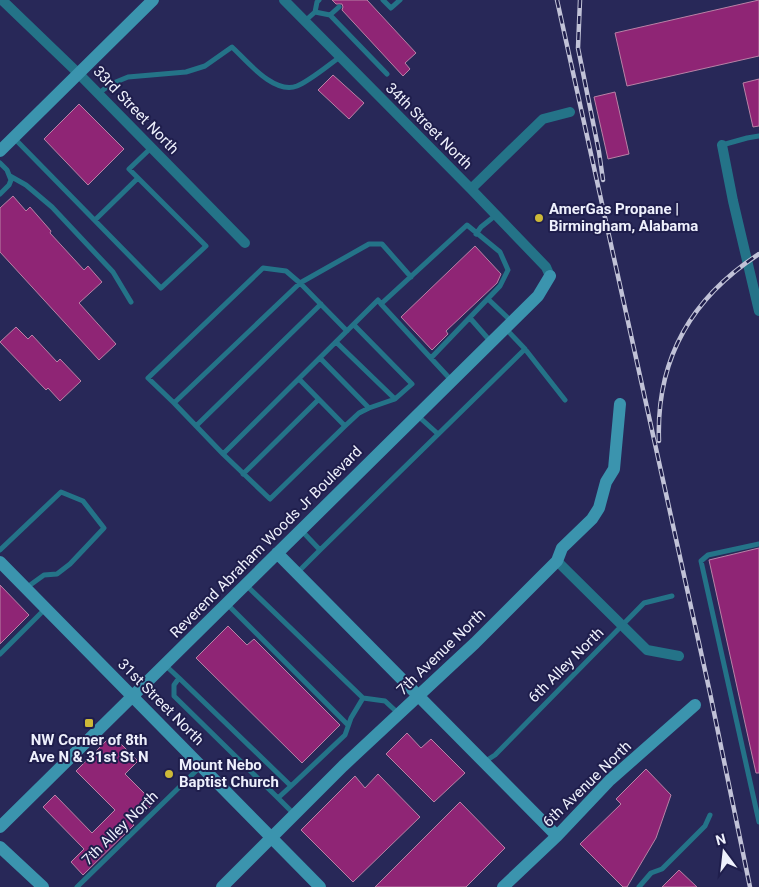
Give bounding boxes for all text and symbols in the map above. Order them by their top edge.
street label: 33rd Street North [90,62,182,158]
street label: 34th Street North [382,79,476,173]
place label: AmerGas Propane | Birmingham, Alabama [549,200,698,235]
marker: AmerGas Propane | Birmingham, Alabama [533,212,545,224]
street label: Reverend Abraham Woods Jr Boulevard [166,442,366,642]
street label: 7th Avenue North [393,605,489,699]
street label: 6th Alley North [525,624,607,706]
street label: 31st Street North [114,655,208,749]
marker: NW Corner of 8th Ave N & 31st St N [83,717,95,729]
place label: NW Corner of 8th Ave N & 31st St N [29,731,149,766]
street label: 6th Avenue North [539,737,635,831]
place label: Mount Nebo Baptist Church [179,756,279,791]
marker: Mount Nebo Baptist Church [163,768,175,780]
street label: 7th Alley North [78,787,162,869]
north arrow [699,827,749,877]
text: N [714,830,727,848]

